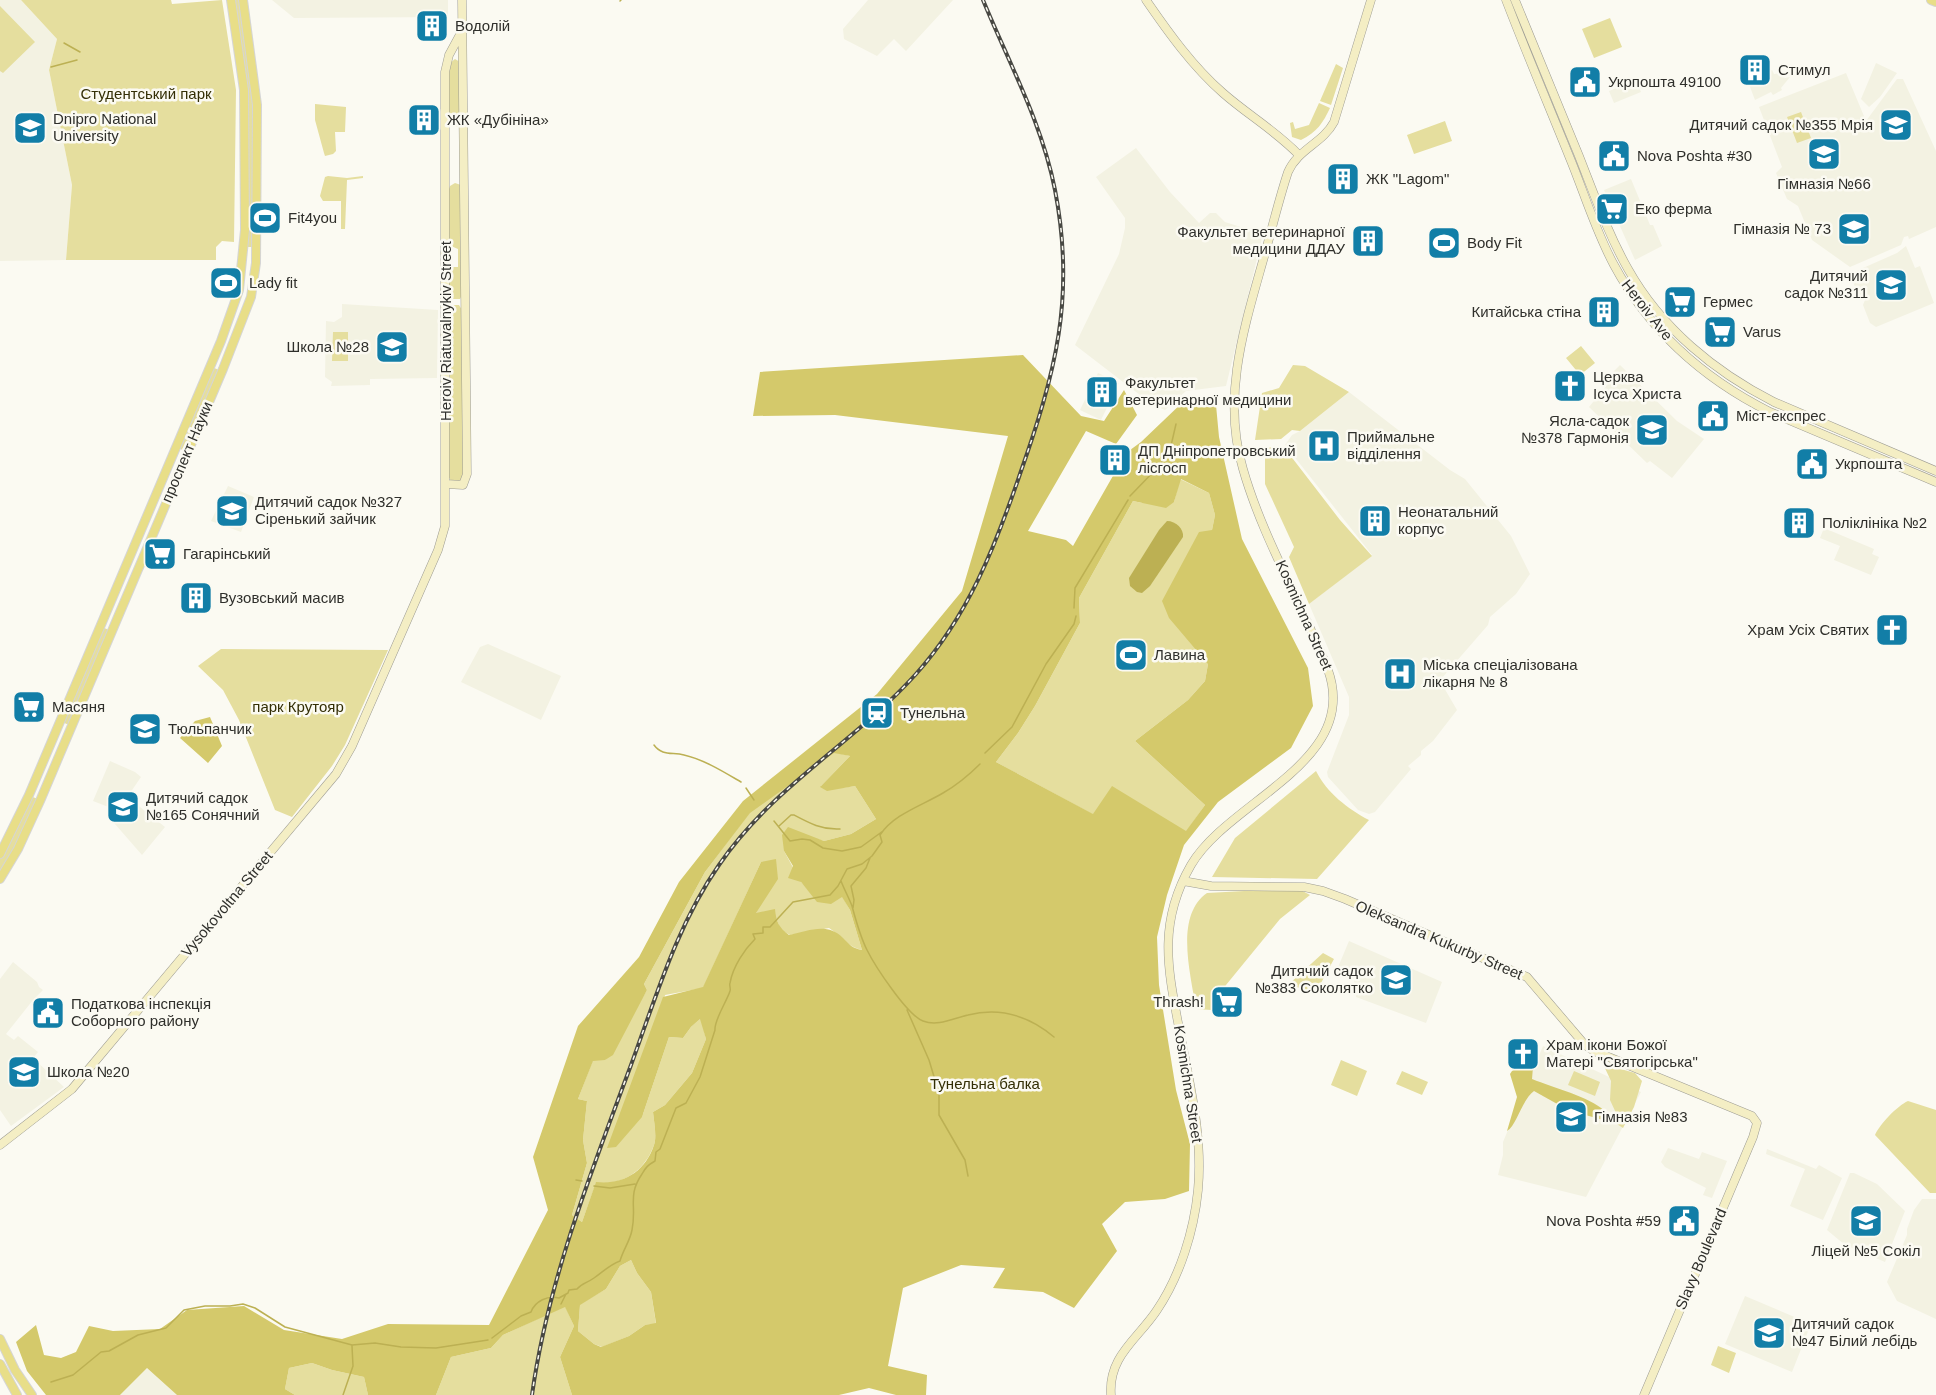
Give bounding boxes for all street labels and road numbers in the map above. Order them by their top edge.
street label: Heroiv Riatuvalnykiv Street [437,240,454,421]
street label: Heroiv Ave [1618,276,1676,343]
street label: проспект Науки [158,399,215,505]
street label: Kosmichna Street [1273,557,1337,673]
street label: Vysokovoltna Street [177,847,276,960]
street label: Oleksandra Kukurby Street [1353,897,1526,983]
street label: Kosmichna Street [1171,1024,1206,1145]
street label: Slavy Boulevard [1672,1206,1730,1312]

